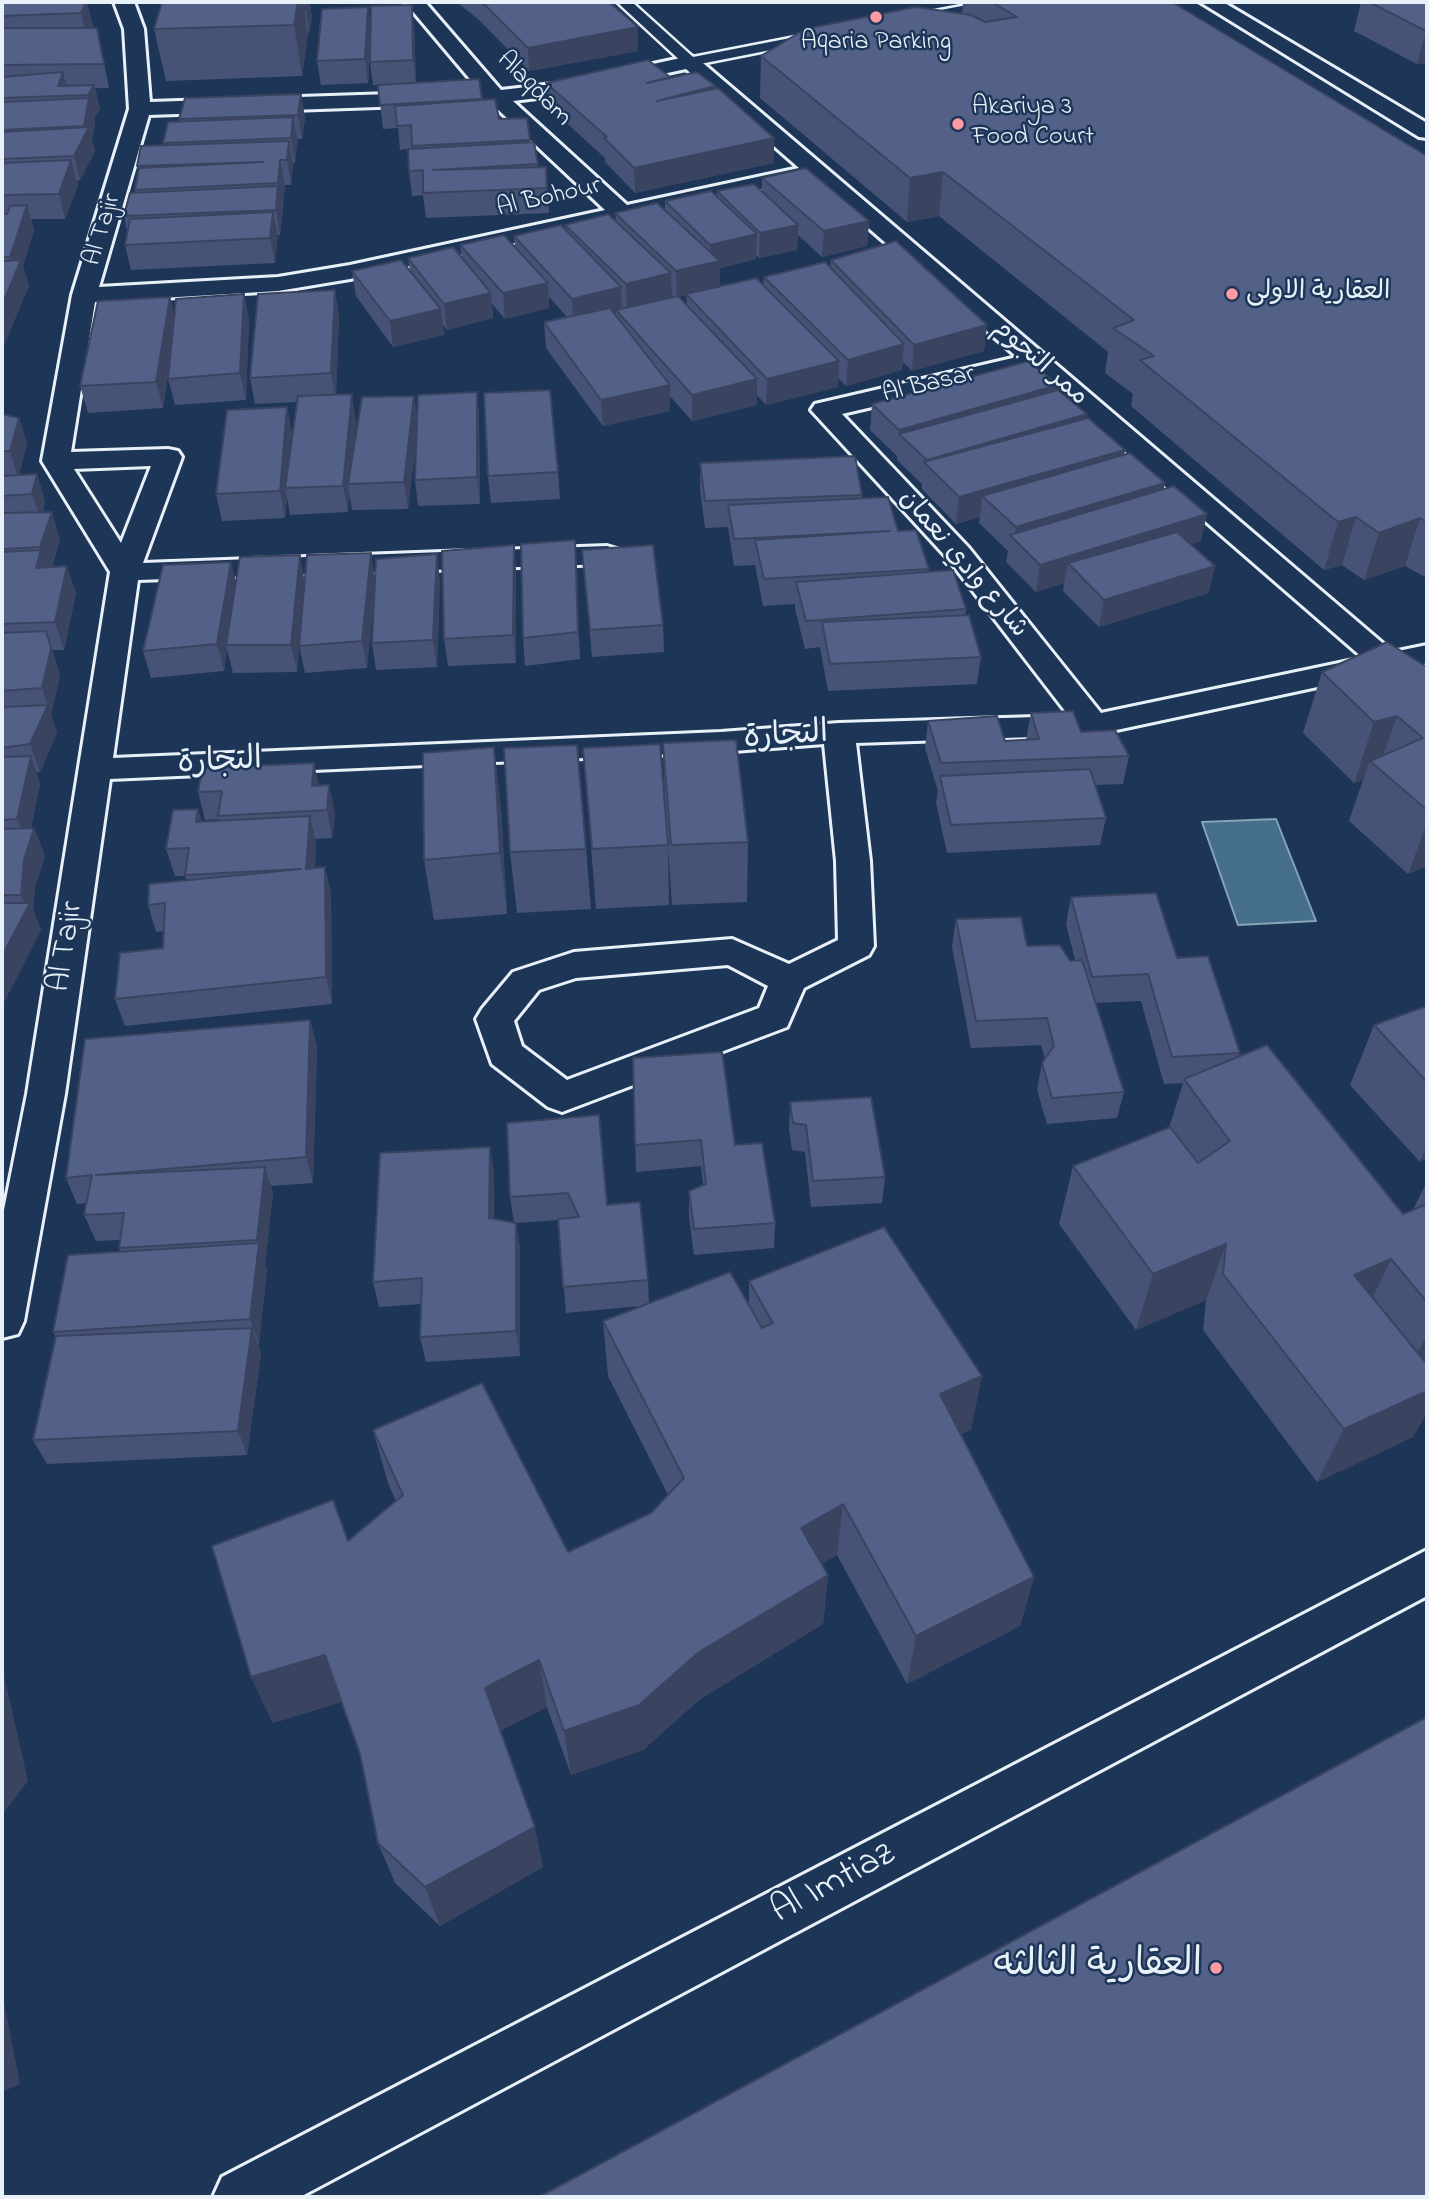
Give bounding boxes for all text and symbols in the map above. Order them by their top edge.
marker: Aqaria Parking [868,9,884,25]
place label: Aqaria Parking [801,28,951,60]
street label: Alaqdam [489,46,577,134]
place label: Akariya 3 Food Court [972,93,1094,154]
marker: Akariya 3 Food Court [950,116,966,132]
street label: Al Bohour [494,172,604,226]
street label: Al Tajir [78,190,130,270]
place label: العقارية الاولى [1246,278,1390,310]
marker: العقارية الاولى [1224,286,1240,302]
street label: ممر النجوم [985,314,1093,414]
street label: Al Basar [880,360,978,412]
street label: شارع وادي نعمان [891,484,1033,646]
street label: التجارة [743,716,829,760]
street label: التجارة [177,743,263,785]
street label: Al Tajir [42,899,94,995]
street label: Al Imtiaz [764,1833,904,1937]
place label: العقارية الثالثه [994,1945,1202,1991]
marker: العقارية الثالثه [1208,1960,1224,1976]

